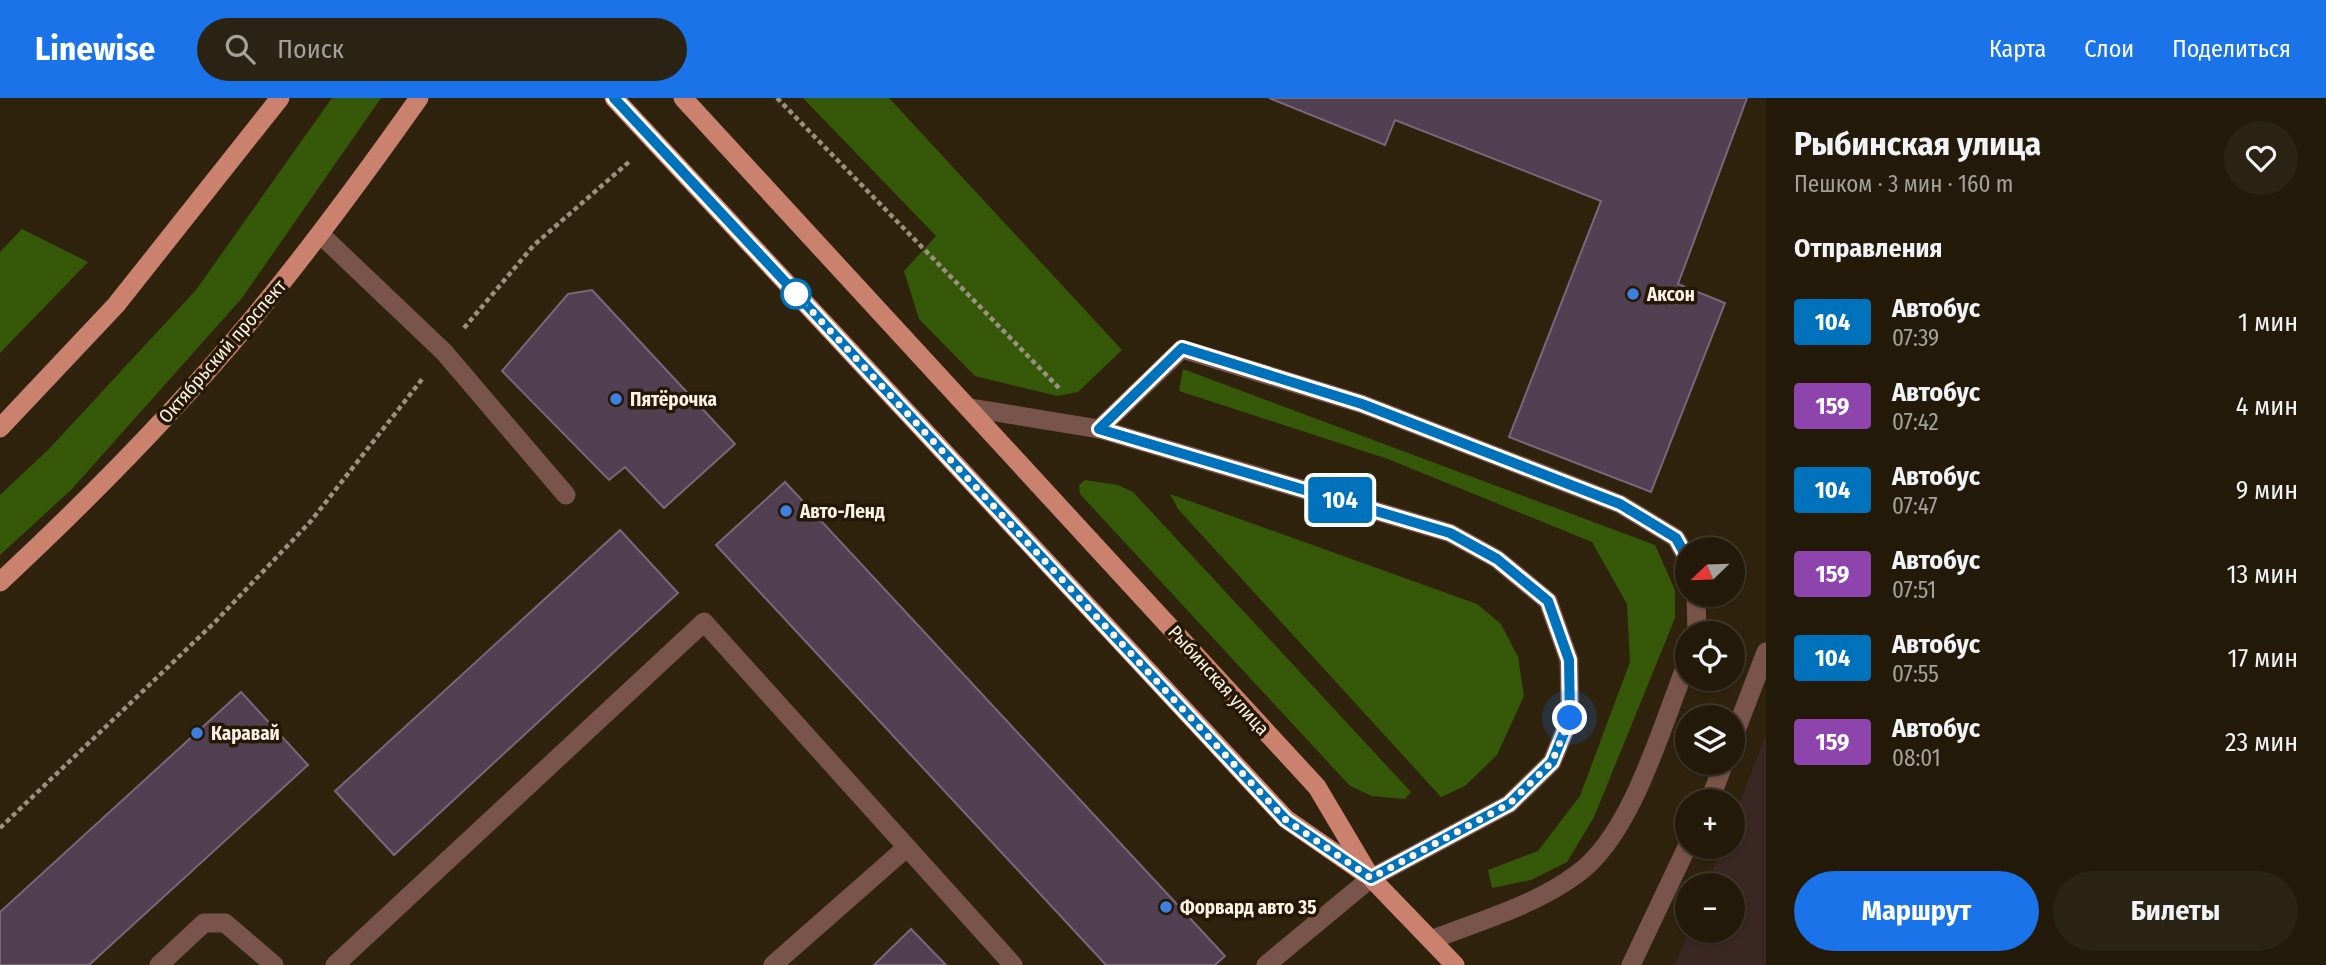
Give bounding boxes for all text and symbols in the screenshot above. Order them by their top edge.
search box [197,18,687,81]
text: Linewise [35,29,155,69]
icon: search [221,30,259,68]
text: Поиск [277,34,344,65]
text: Карта [1989,35,2046,63]
text: Слои [2084,35,2134,63]
text: Поделиться [2172,35,2291,63]
button: heart [2224,121,2298,195]
text: Рыбинская улица [1794,124,2041,164]
text: Пешком · 3 мин · 160 m [1794,170,2014,198]
text: Отправления [1794,233,1943,264]
street label: Октябрьский проспект [154,275,291,428]
unlabelled marker [781,279,811,309]
place label: Аксон [1646,283,1695,306]
marker: Аксон [1625,286,1641,302]
text: Автобус [1892,293,1980,324]
text: 1 мин [2238,307,2298,338]
text: 104 [1815,308,1850,336]
text: 07:39 [1892,324,1939,352]
text: Автобус [1892,377,1980,408]
place label: Пятёрочка [630,388,717,411]
marker: Пятёрочка [608,391,624,407]
text: 4 мин [2236,391,2298,422]
text: 159 [1816,392,1849,420]
text: 07:42 [1892,408,1939,436]
text: Автобус [1892,461,1980,492]
text: 9 мин [2236,475,2298,506]
text: 104 [1815,476,1850,504]
line badge: 104 [1300,477,1380,523]
text: 104 [1322,486,1358,514]
text: 07:47 [1892,492,1938,520]
place label: Авто-Ленд [799,500,885,523]
marker: Авто-Ленд [778,503,794,519]
north arrow [1675,537,1745,607]
map controls [1675,537,1745,943]
text: Автобус [1892,545,1980,576]
text: 13 мин [2226,559,2298,590]
text: 159 [1816,560,1849,588]
text: 07:51 [1892,576,1936,604]
street label: Рыбинская улица [1163,621,1274,740]
button: locate [1675,621,1745,691]
text: Автобус [1892,629,1980,660]
text: 17 мин [2228,643,2298,674]
text: 104 [1815,644,1850,672]
text: 07:55 [1892,660,1939,688]
your location [1552,700,1587,735]
button: layers [1675,705,1745,775]
text: Автобус [1892,713,1980,744]
place label: Каравай [211,722,280,745]
marker: Каравай [189,725,205,741]
text: 23 мин [2225,727,2298,758]
text: 159 [1816,728,1849,756]
text: 08:01 [1892,744,1941,772]
button: + [1675,789,1745,859]
button: Маршрут [1794,871,2039,951]
button: Билеты [2053,871,2298,951]
button: − [1675,873,1745,943]
place label: Форвард авто 35 [1180,896,1316,919]
marker: Форвард авто 35 [1158,899,1174,915]

